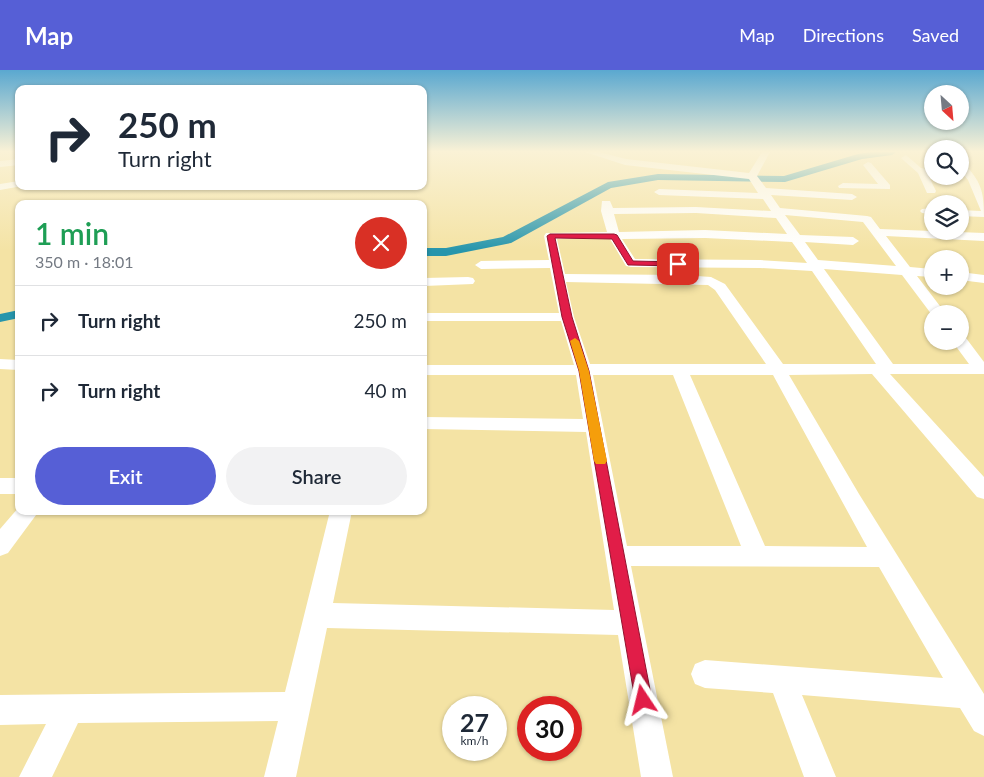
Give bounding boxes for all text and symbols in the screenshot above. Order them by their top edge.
text: Map [25,21,73,50]
text: Map [739,24,775,46]
text: Directions [803,24,884,46]
text: Saved [912,24,959,46]
north arrow [924,85,969,130]
map controls [924,85,969,350]
text: 250 m [118,103,217,145]
icon: right [35,105,100,170]
button: search [924,140,969,185]
text: Turn right [118,145,212,172]
button: layers [924,195,969,240]
text: 1 min [35,215,109,251]
button: close [355,217,407,269]
pin [657,243,699,285]
icon: arrive [664,250,692,278]
button: + [924,250,969,295]
text: 350 m · 18:01 [35,252,134,271]
button: − [924,305,969,350]
icon: right [35,307,63,335]
text: Turn right [78,309,160,332]
text: 250 m [353,309,407,332]
icon: right [35,377,63,405]
text: Turn right [78,379,160,402]
text: 40 m [364,379,407,402]
button: Exit [35,447,216,505]
button: Share [226,447,407,505]
position arrow [616,673,668,725]
speed limit sign: 30 [517,696,582,761]
text: 27 [460,707,489,737]
text: km/h [460,733,489,748]

